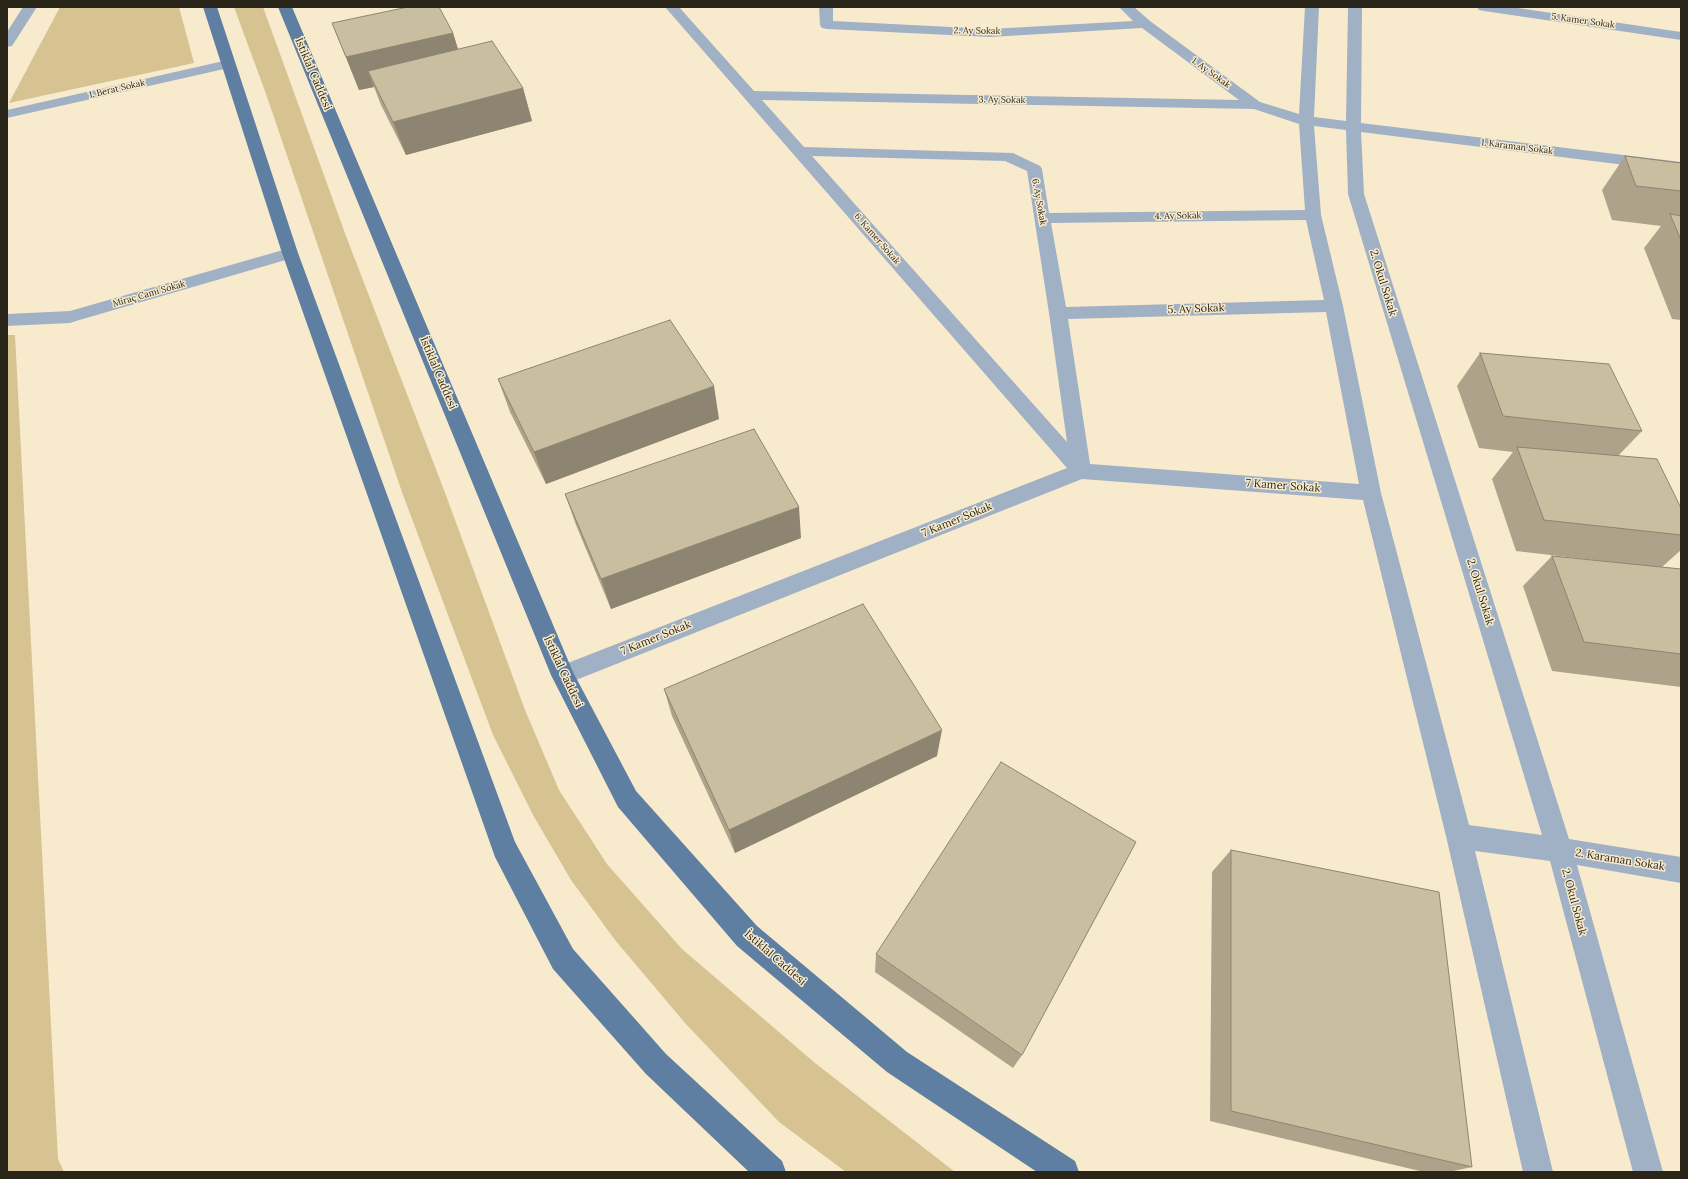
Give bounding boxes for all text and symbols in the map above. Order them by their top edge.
street label: 5. Kamer Sokak [1550,11,1616,31]
street label: 2. Ay Sokak [954,25,1000,37]
street label: İstiklal Caddesi [292,36,334,112]
street label: 1. Ay Sokak [1190,55,1232,91]
street label: 1. Berat Sokak [88,77,146,101]
street label: 3. Ay Sokak [978,94,1026,106]
street label: 1. Karaman Sokak [1480,137,1554,157]
street label: 6. Ay Sokak [1030,178,1048,226]
street label: 4. Ay Sokak [1155,210,1201,222]
street label: 6. Kamer Sokak [852,211,902,267]
street label: 2. Okul Sokak [1367,248,1399,318]
street label: Miraç Cami Sokak [111,278,187,310]
street label: 5. Ay Sokak [1167,301,1225,317]
street label: İstiklal Caddesi [417,335,459,411]
street label: 7 Kamer Sokak [1245,477,1321,495]
street label: 7 Kamer Sokak [920,500,994,540]
street label: 2. Okul Sokak [1464,557,1496,627]
street label: 7 Kamer Sokak [619,618,693,658]
street label: İstiklal Caddesi [541,634,585,710]
street label: 2. Karaman Sokak [1574,846,1666,874]
street label: 2. Okul Sokak [1559,867,1589,937]
street label: İstiklal Caddesi [742,928,808,988]

